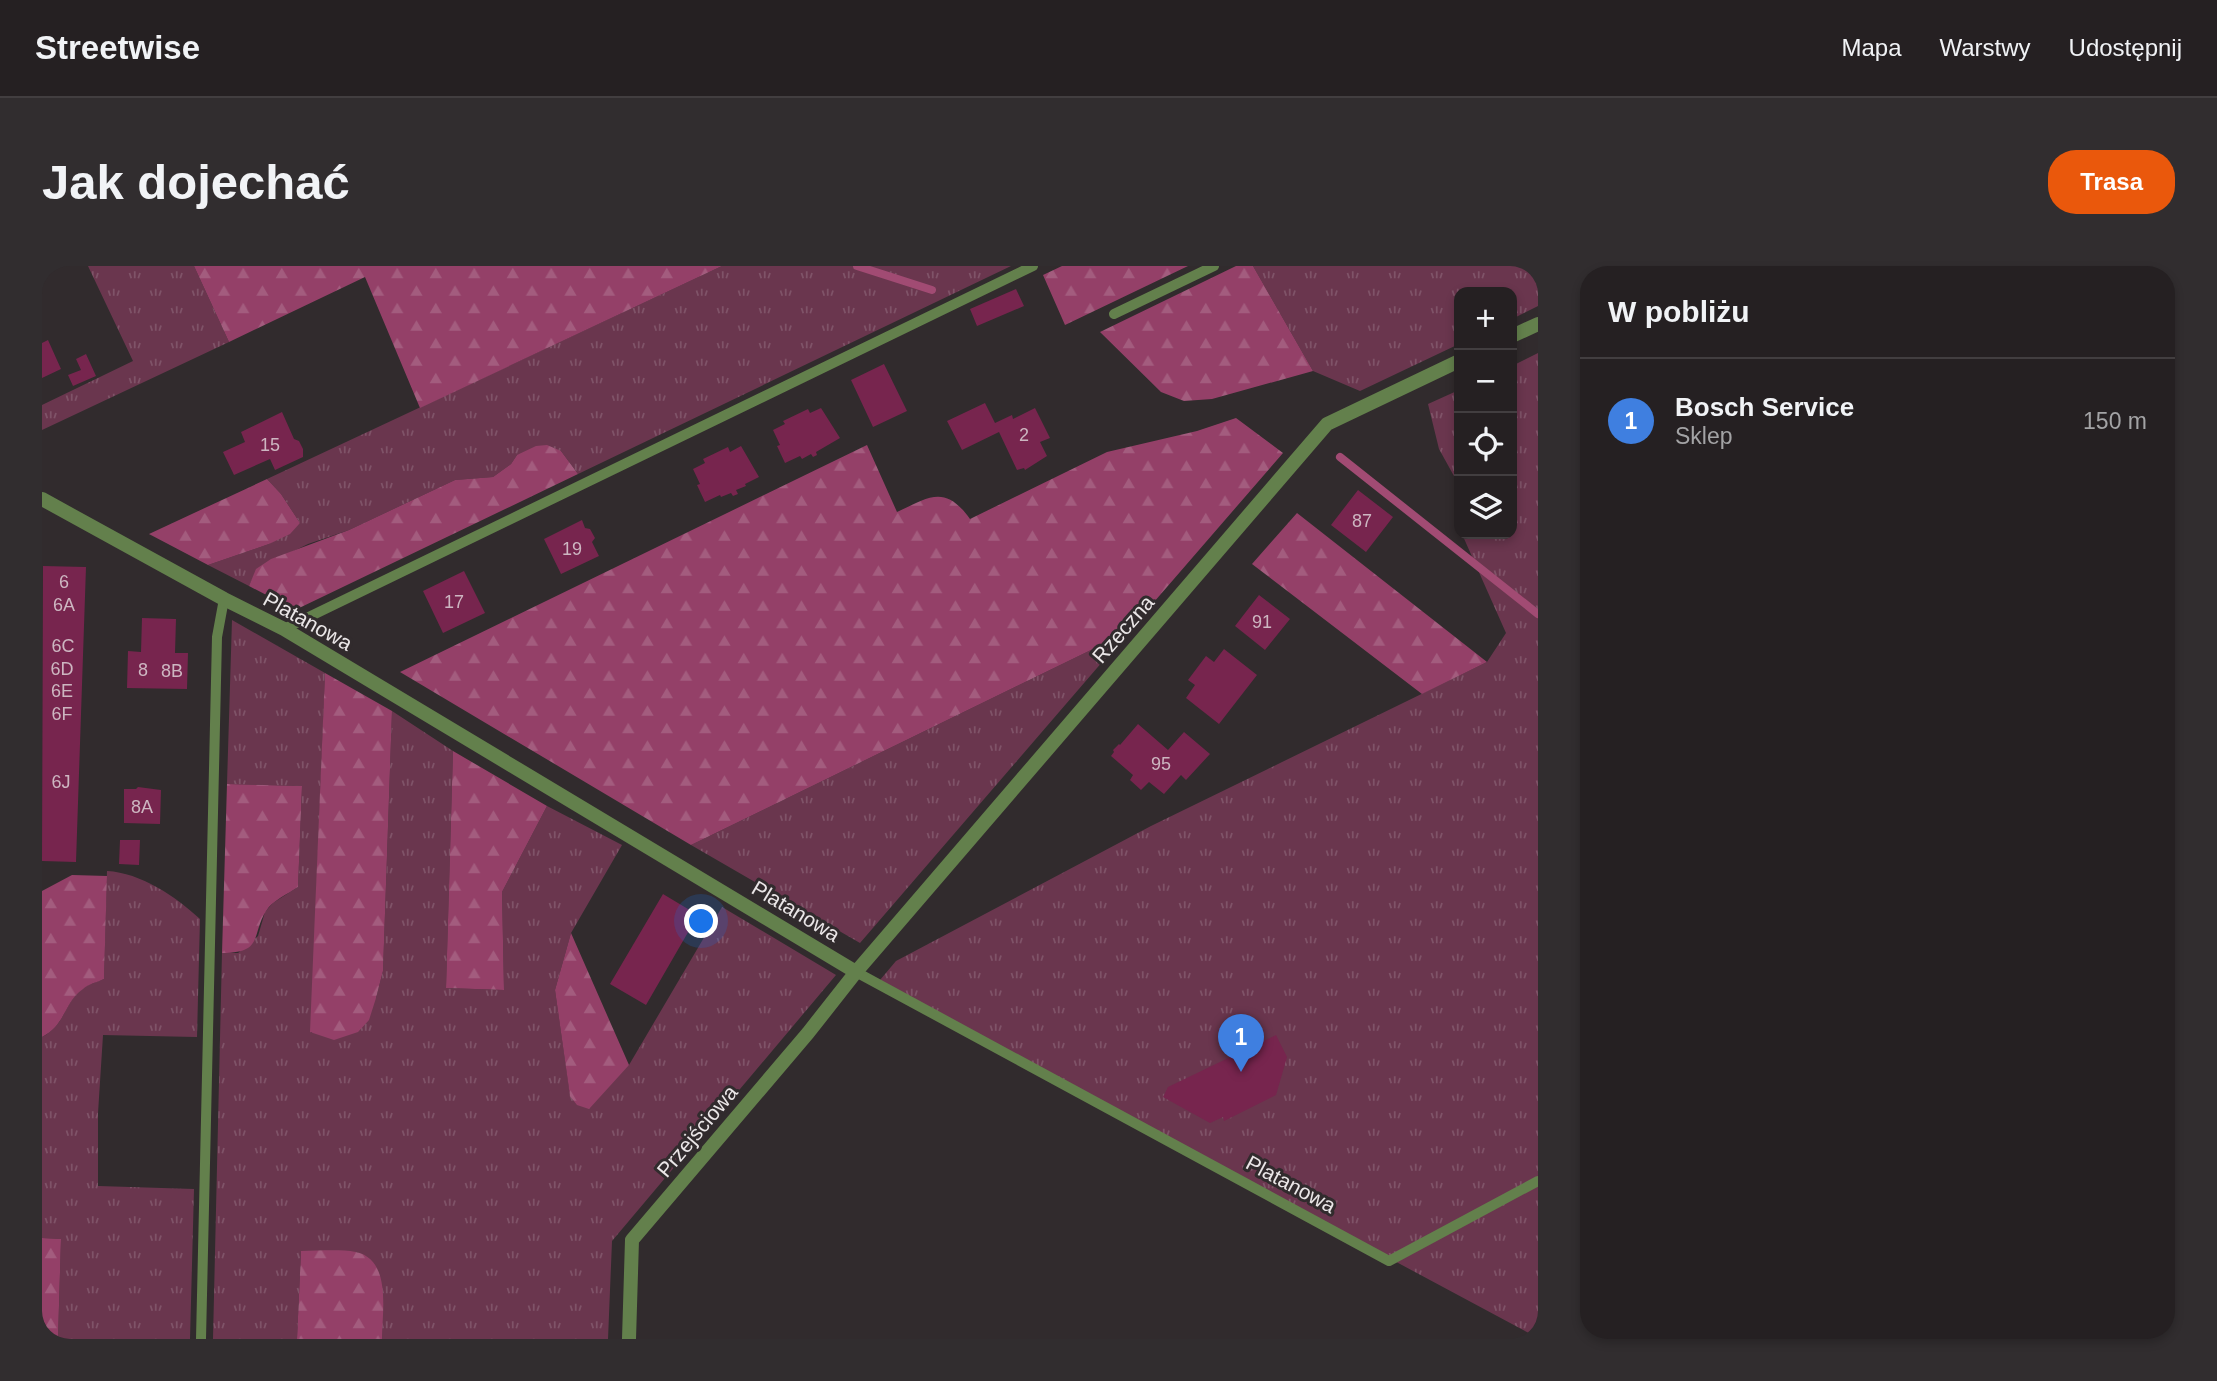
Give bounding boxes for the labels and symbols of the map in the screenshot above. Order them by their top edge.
house number: 2 [1019,425,1029,445]
house number: 15 [260,435,280,455]
house number: 87 [1352,511,1372,531]
house number: 19 [562,539,582,559]
house number: 6 [59,572,69,592]
street label: Platanowa [260,587,357,655]
street label: Rzeczna [1088,590,1159,667]
house number: 17 [444,592,464,612]
house number: 6A [53,595,75,615]
house number: 91 [1252,612,1272,632]
house number: 6C [51,636,75,656]
house number: 6D [50,659,74,679]
house number: 8 [138,660,148,680]
house number: 8B [161,661,183,681]
house number: 6E [51,681,73,701]
house number: 6F [51,704,73,724]
house number: 95 [1151,754,1171,774]
house number: 6J [51,772,71,792]
house number: 8A [131,797,153,817]
street label: Platanowa [748,876,844,946]
your location [684,904,718,938]
pin: 1 [1218,1014,1264,1072]
street label: Przejściowa [652,1080,742,1181]
street label: Platanowa [1242,1151,1340,1217]

